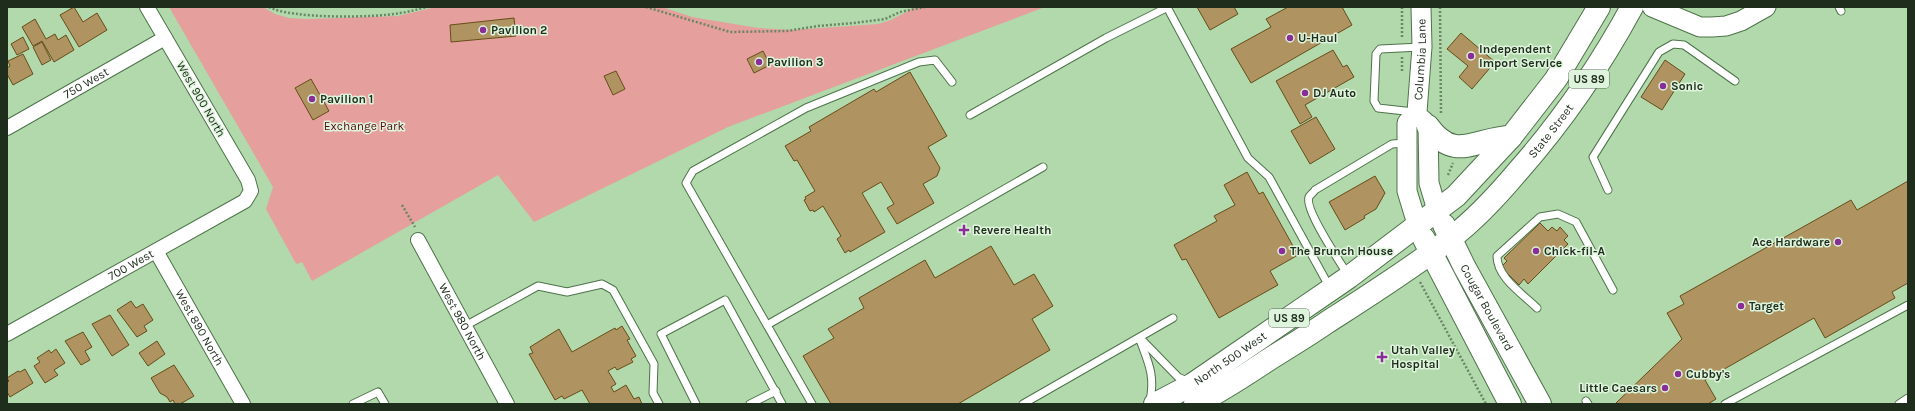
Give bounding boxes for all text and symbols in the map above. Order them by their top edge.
street label: Columbia Lane [1411,19,1429,101]
place label: Pavilion 2 [491,23,547,37]
marker: Pavilion 2 [478,25,488,35]
place label: U-Haul [1298,31,1337,45]
marker: U-Haul [1285,33,1295,43]
place label: Independent Import Service [1479,42,1562,70]
marker: Independent Import Service [1466,51,1476,61]
place label: Pavilion 3 [767,55,824,69]
marker: Pavilion 3 [754,57,764,67]
street label: West 900 North [174,59,228,139]
street label: 750 West [61,64,112,101]
road number: US 89 [1569,70,1609,88]
place label: Sonic [1671,79,1703,93]
marker: Sonic [1658,81,1668,91]
place label: DJ Auto [1313,86,1356,100]
marker: DJ Auto [1300,88,1310,98]
place label: Pavilion 1 [320,92,373,106]
marker: Pavilion 1 [307,94,317,104]
street label: State Street [1525,101,1577,161]
park label: Exchange Park [324,119,404,133]
place label: Revere Health [973,223,1052,237]
marker: Revere Health [958,224,970,236]
place label: Ace Hardware [1752,235,1830,249]
marker: Ace Hardware [1833,237,1843,247]
place label: The Brunch House [1290,244,1393,258]
place label: Chick-fil-A [1544,244,1605,258]
street label: 700 West [106,246,157,283]
marker: The Brunch House [1277,246,1287,256]
marker: Chick-fil-A [1531,246,1541,256]
street label: Cougar Boulevard [1457,262,1516,353]
street label: West 980 North [436,281,489,363]
street label: West 890 North [172,287,227,368]
place label: Target [1749,299,1784,313]
marker: Target [1736,301,1746,311]
road number: US 89 [1269,309,1309,327]
street label: North 500 West [1191,328,1270,388]
place label: Utah Valley Hospital [1391,343,1455,371]
marker: Utah Valley Hospital [1376,351,1388,363]
place label: Cubby's [1686,367,1730,381]
marker: Cubby's [1673,369,1683,379]
place label: Little Caesars [1579,381,1657,395]
marker: Little Caesars [1660,383,1670,393]

